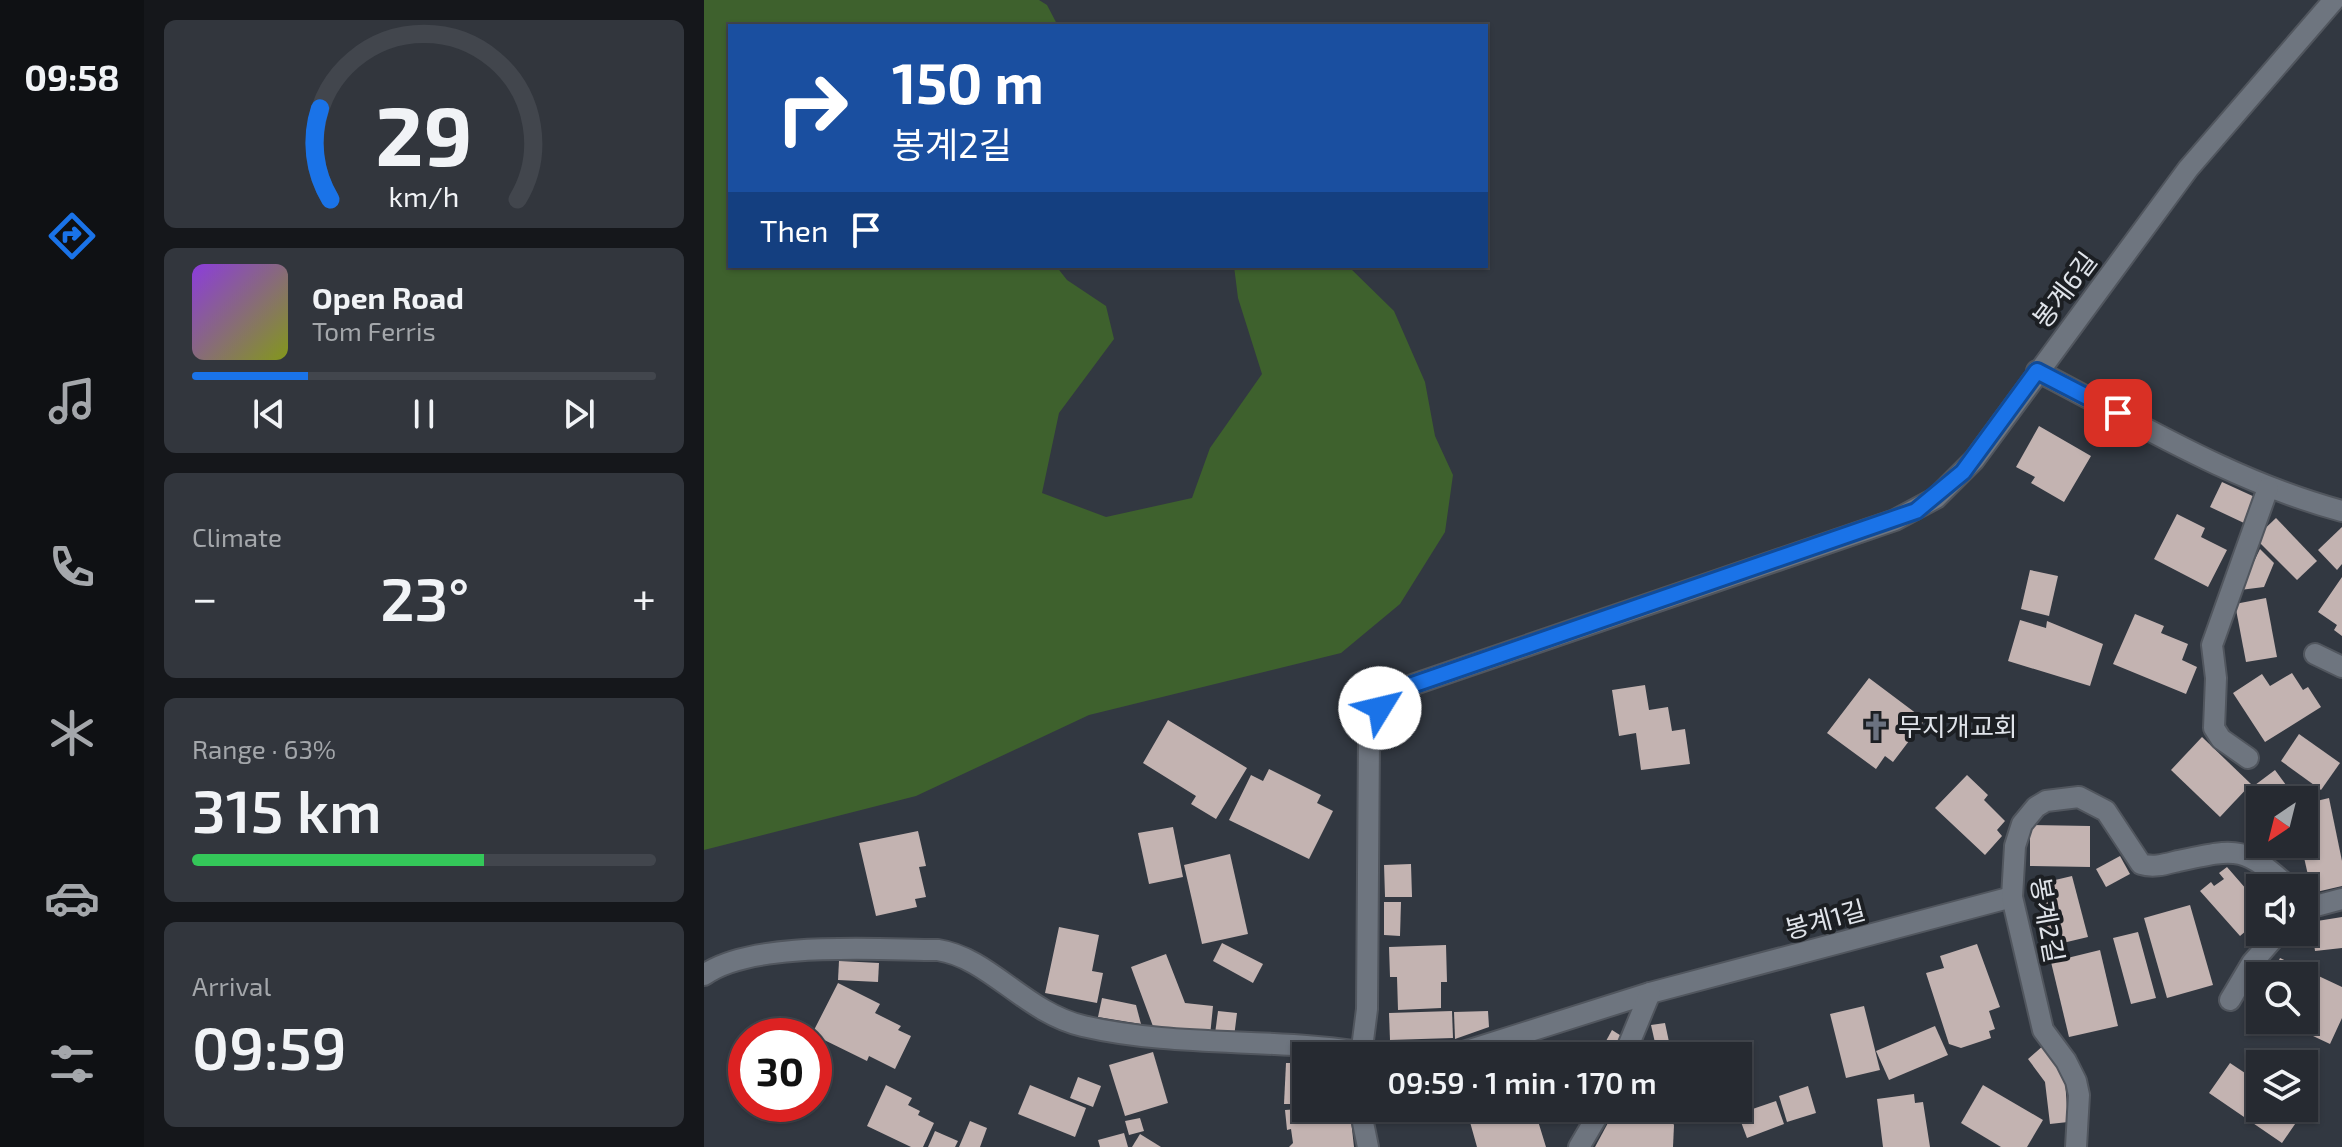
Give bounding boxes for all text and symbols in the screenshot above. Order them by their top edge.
text: 150 m [892,48,1044,115]
text: 09:58 [24,55,120,98]
icon: right [760,56,864,160]
text: 29 [375,83,473,183]
text: 봉계2길 [892,122,1012,165]
text: km/h [389,178,459,213]
icon: directions [44,208,100,264]
icon: arrive [844,208,888,252]
text: Then [760,212,828,248]
street label: 봉계6길 [2025,245,2102,333]
text: Open Road [312,279,464,315]
text: Tom Ferris [312,315,436,346]
icon: music [44,373,100,429]
pin [2084,379,2152,447]
icon: arrive [2096,391,2140,435]
icon: previous [247,392,291,436]
icon: pause [402,392,446,436]
icon: next [557,392,601,436]
text: Climate [192,521,282,552]
icon: phone [44,539,100,595]
text: 23° [380,561,469,633]
text: − [192,570,218,623]
text: + [632,570,656,623]
position arrow [1338,666,1422,750]
icon: climate [44,705,100,761]
place label: 무지개교회 [1898,710,2018,741]
church icon: 무지개교회 [1861,712,1891,742]
text: Range · 63% [192,733,336,764]
text: 315 km [192,773,382,845]
north arrow [2246,786,2318,858]
map controls [2246,786,2318,1122]
icon: car [44,870,100,926]
button: sound [2246,874,2318,946]
street label: 봉계2길 [2026,875,2071,965]
street label: 봉계1길 [1781,893,1868,944]
button: search [2246,962,2318,1034]
text: Arrival [192,970,271,1001]
text: 09:59 [192,1010,347,1082]
speed limit sign: 30 [728,1018,832,1122]
icon: filters [44,1036,100,1092]
button: layers [2246,1050,2318,1122]
text: 09:59 · 1 min · 170 m [1387,1064,1657,1100]

